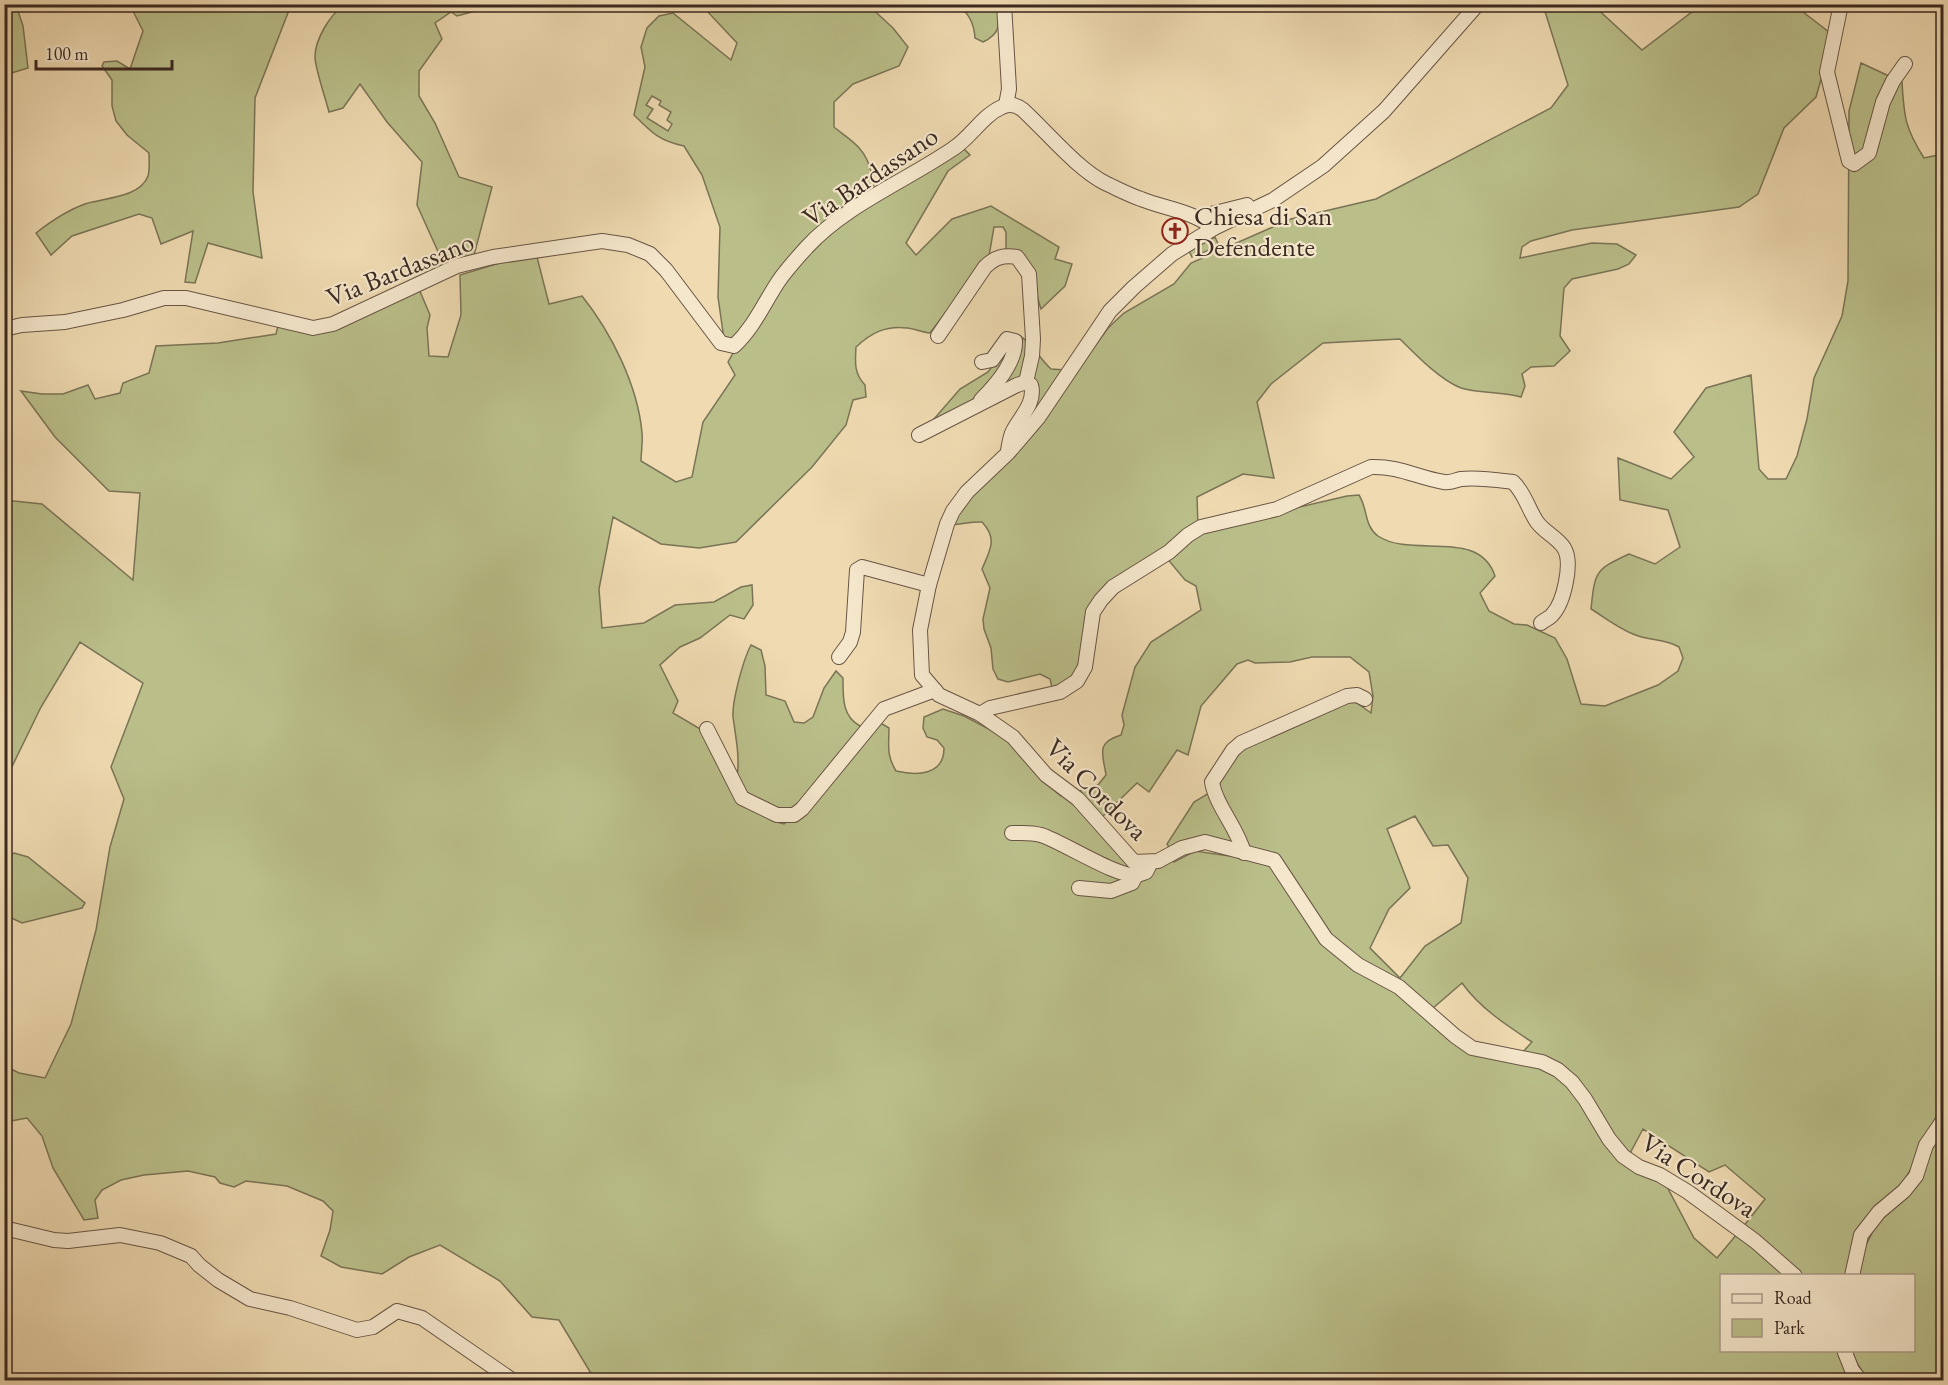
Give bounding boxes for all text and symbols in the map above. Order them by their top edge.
scale bar [36,33,172,71]
text: 100 m [45,42,89,65]
street label: Via Bardassano [795,118,945,234]
place label: Chiesa di San Defendente [1194,198,1332,264]
church icon: Chiesa di San Defendente [1160,216,1190,246]
street label: Via Bardassano [321,223,479,315]
street label: Via Cordova [1038,730,1156,848]
street label: Via Cordova [1635,1125,1764,1225]
legend [1720,1274,1915,1352]
text: Road [1774,1286,1813,1309]
text: Park [1774,1316,1805,1339]

